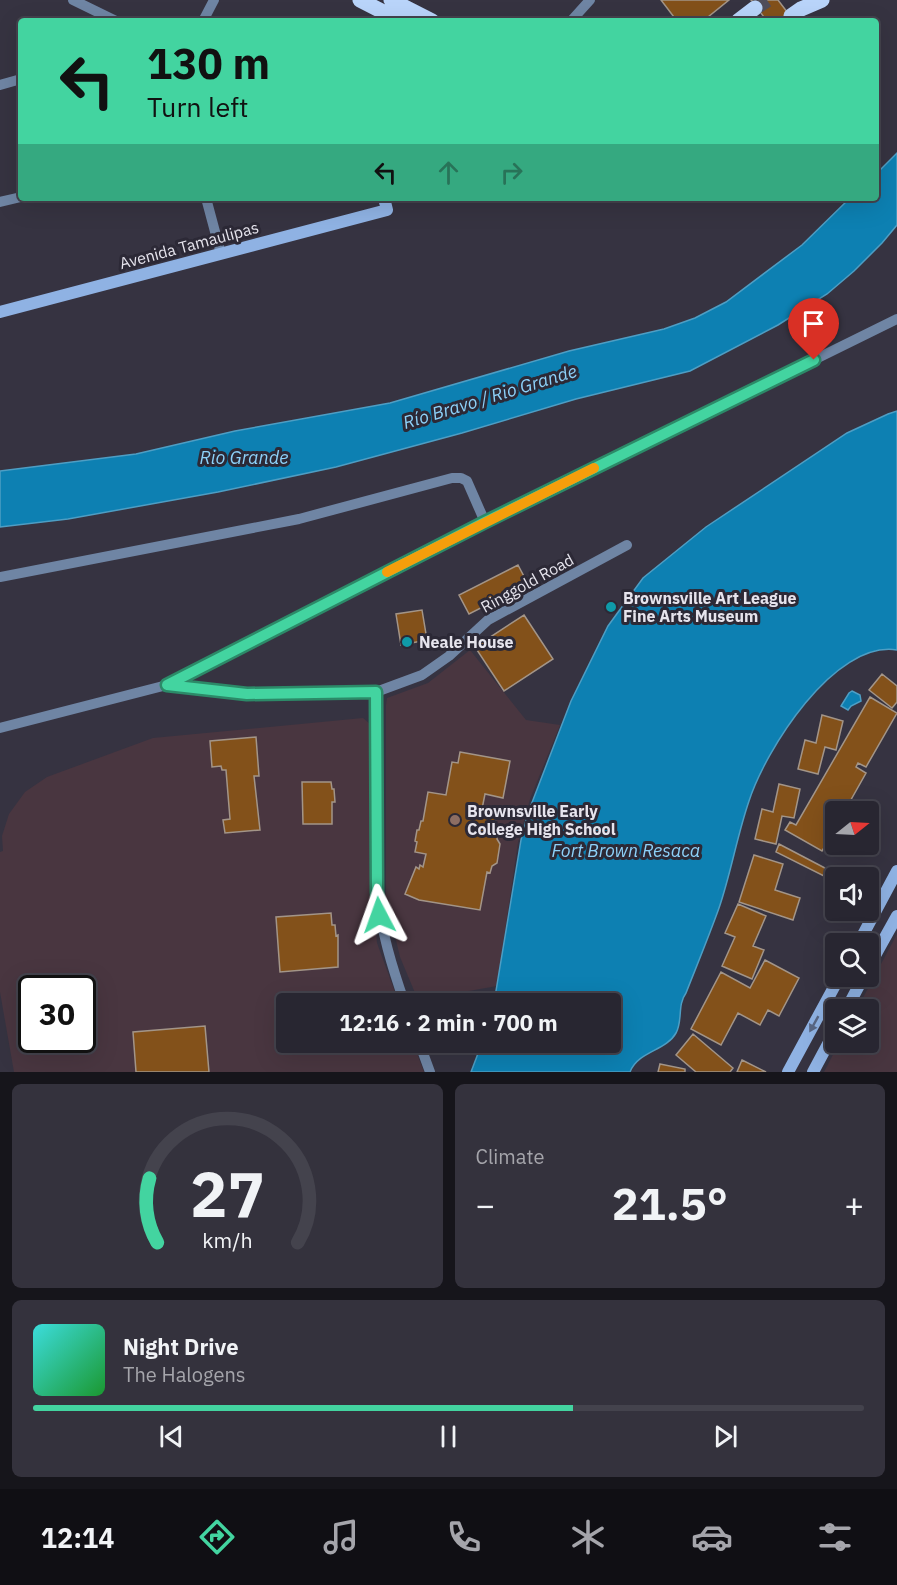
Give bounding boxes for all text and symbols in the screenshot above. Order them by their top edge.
text: 130 m [147,36,270,91]
icon: left [48,42,126,120]
text: Turn left [147,89,248,124]
icon: left [369,156,402,189]
icon: ahead [432,156,465,189]
icon: right [495,156,528,189]
street label: Avenida Tamaulipas [117,217,261,273]
pin [788,298,839,360]
icon: arrive [797,307,830,340]
water label: Río Bravo / Rio Grande [400,359,580,434]
water label: Rio Grande [200,446,288,469]
street label: Ringgold Road [477,549,577,617]
place label: Brownsville Art League Fine Arts Museum [623,588,796,626]
marker: Brownsville Art League Fine Arts Museum [604,600,618,614]
place label: Neale House [419,632,514,652]
marker: Neale House [400,635,414,649]
place label: Brownsville Early College High School [467,801,616,839]
north arrow [825,801,879,855]
map controls [825,801,879,1053]
marker: Brownsville Early College High School [448,813,462,827]
water label: Fort Brown Resaca [552,839,700,862]
button: sound [825,867,879,921]
position arrow [347,883,411,947]
button: search [825,933,879,987]
speed limit sign: 30 [18,975,96,1053]
button: layers [825,999,879,1053]
text: 12:16 · 2 min · 700 m [339,1008,558,1037]
one-way arrow [809,1016,819,1033]
text: Climate [476,1143,544,1170]
text: 27 [190,1153,265,1234]
text: 21.5° [612,1174,728,1232]
text: − [476,1183,495,1226]
text: + [844,1183,864,1226]
text: km/h [202,1226,252,1254]
text: Night Drive [123,1332,239,1361]
text: The Halogens [123,1361,245,1388]
icon: previous [155,1420,188,1453]
icon: pause [432,1420,465,1453]
icon: next [709,1420,742,1453]
icon: directions [196,1516,238,1558]
icon: music [320,1516,362,1558]
icon: phone [443,1516,485,1558]
icon: climate [567,1516,609,1558]
icon: car [691,1516,733,1558]
icon: filters [814,1516,856,1558]
text: 12:14 [41,1520,115,1555]

